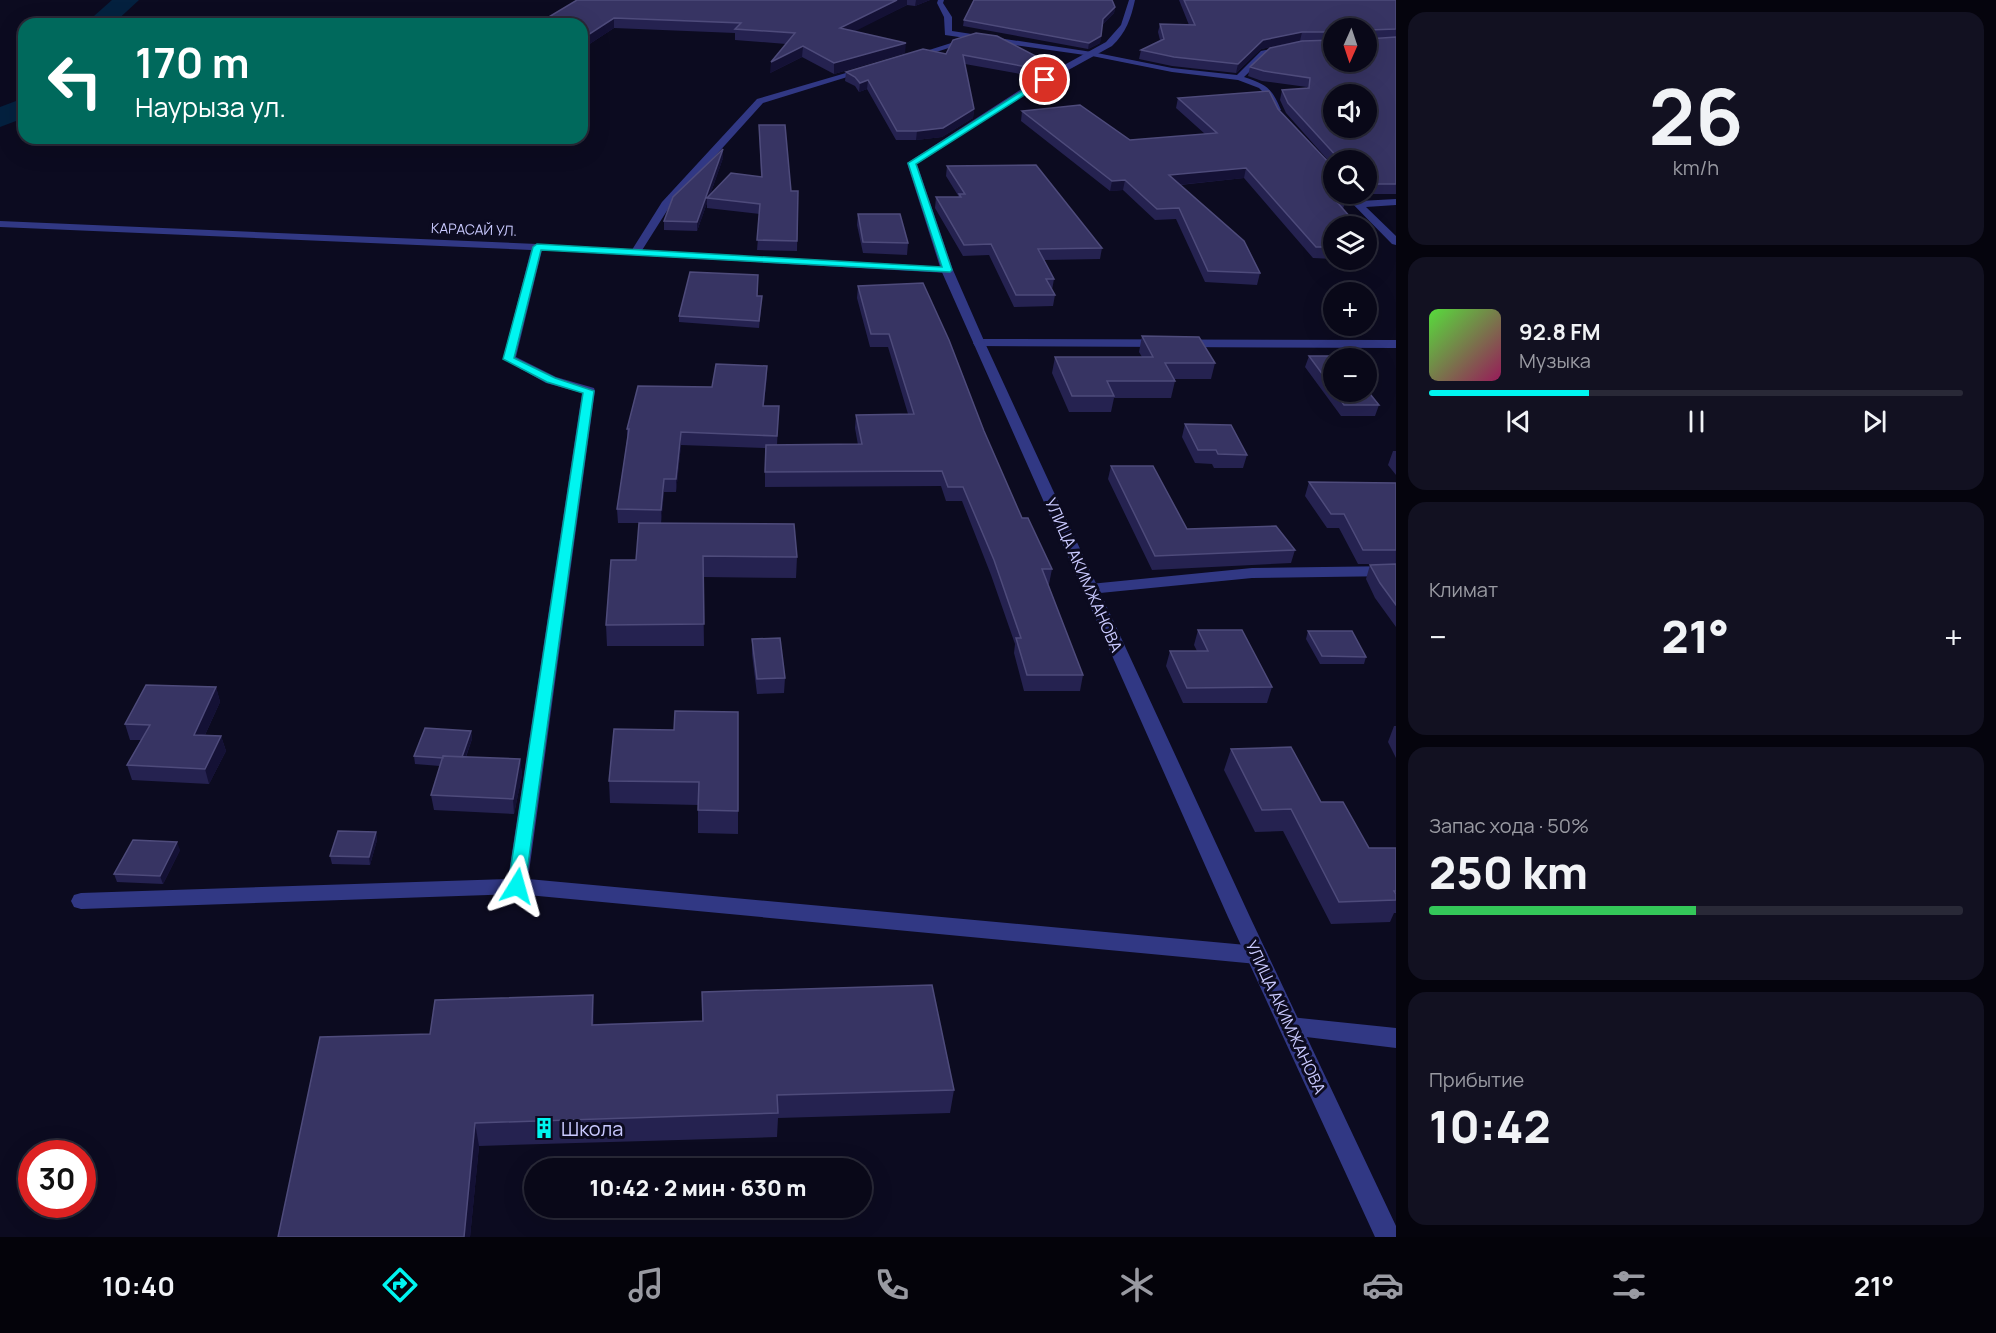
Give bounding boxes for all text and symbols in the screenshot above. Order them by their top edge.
north arrow [1323,18,1377,72]
map controls [1323,18,1377,402]
text: 170 m [135,33,250,91]
icon: left [36,42,114,120]
pin [1019,54,1070,105]
text: 26 [1649,62,1743,168]
icon: arrive [1028,63,1061,96]
button: sound [1323,84,1377,138]
text: Наурыза ул. [135,88,286,125]
button: search [1323,150,1377,204]
text: km/h [1673,154,1719,181]
button: layers [1323,216,1377,270]
street label: КАРАСАЙ УЛ. [431,218,517,240]
button: + [1323,282,1377,336]
text: 92.8 FM [1519,317,1601,347]
text: Музыка [1519,347,1591,374]
button: − [1323,348,1377,402]
icon: previous [1502,405,1535,438]
icon: pause [1680,405,1713,438]
icon: next [1858,405,1891,438]
street label: УЛИЦА АКИМЖАНОВА [1040,494,1128,656]
text: Климат [1429,576,1498,603]
text: 21° [1661,605,1729,667]
text: − [1429,614,1447,659]
text: + [1944,614,1963,659]
text: Запас хода · 50% [1429,812,1589,839]
text: 250 km [1429,841,1588,903]
position arrow [485,854,549,918]
street label: УЛИЦА АКИМЖАНОВА [1241,937,1331,1097]
text: Прибытие [1429,1066,1524,1093]
text: 10:42 [1429,1095,1551,1157]
place label: Школа [561,1115,623,1142]
building icon: Школа [532,1116,556,1140]
speed limit sign: 30 [18,1140,96,1218]
text: 10:42 · 2 мин · 630 m [590,1173,806,1203]
icon: directions [379,1264,421,1306]
icon: music [625,1264,667,1306]
icon: phone [871,1264,913,1306]
icon: climate [1116,1264,1158,1306]
icon: car [1362,1264,1404,1306]
icon: filters [1608,1264,1650,1306]
text: 10:40 [102,1267,175,1304]
text: 21° [1854,1267,1894,1304]

